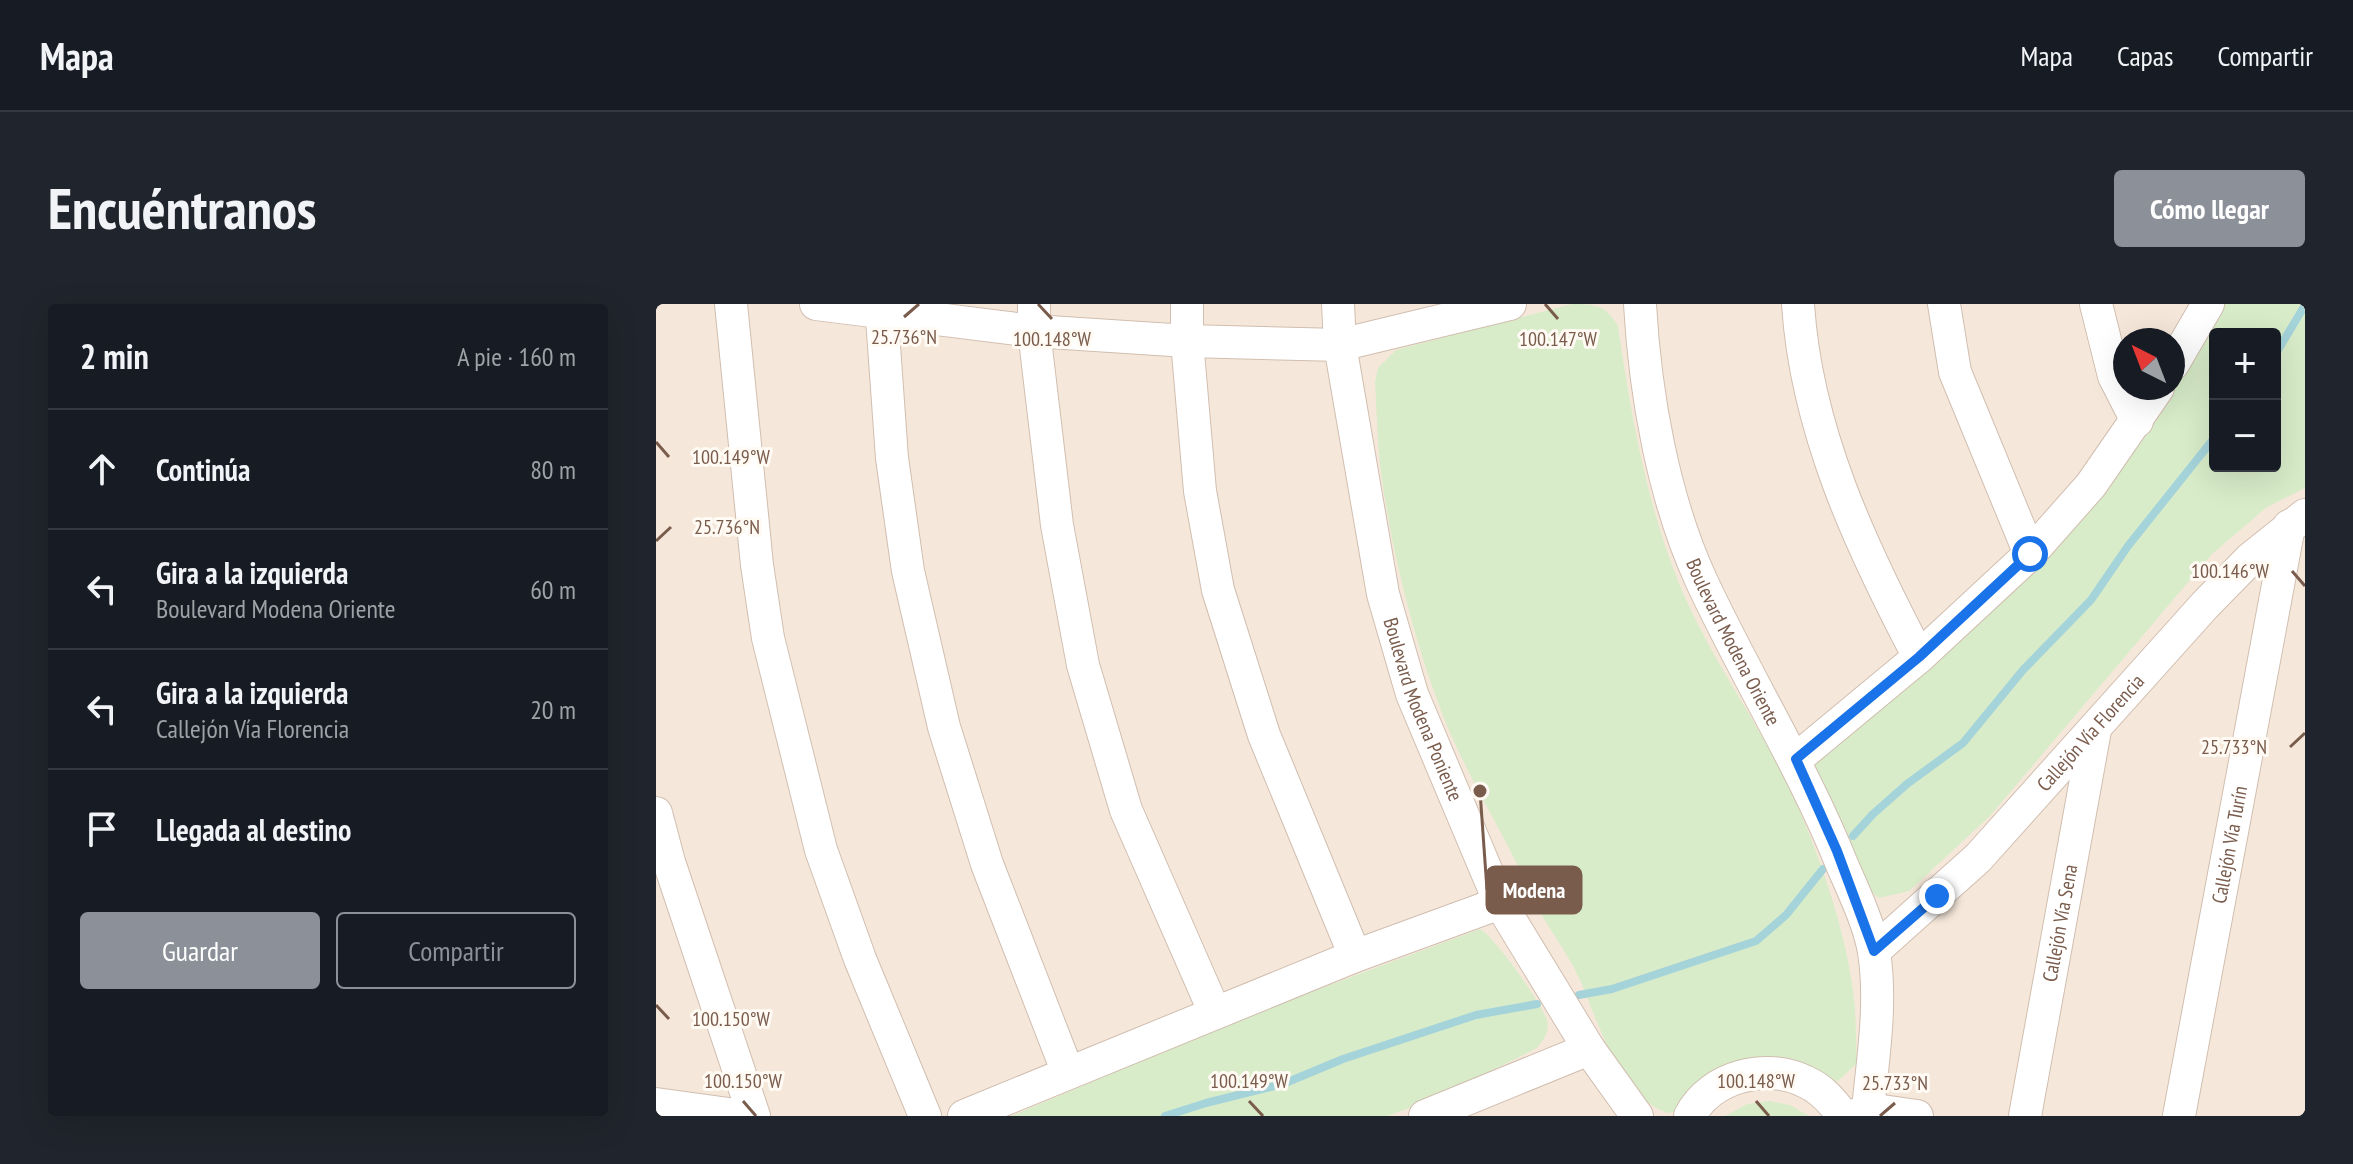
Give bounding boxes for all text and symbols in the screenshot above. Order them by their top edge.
text: Mapa [40,31,114,80]
text: Mapa [2021,37,2073,74]
text: Capas [2117,37,2173,74]
text: Compartir [2217,37,2313,74]
button: Cómo llegar [2114,170,2305,247]
text: Encuéntranos [48,172,316,244]
text: 25.736°N [871,324,937,350]
text: 100.148°W [1013,326,1091,352]
text: 100.147°W [1519,326,1597,352]
north arrow [2113,328,2185,400]
map controls [2209,328,2281,472]
button: + [2209,328,2281,400]
text: 2 min [80,334,149,378]
text: A pie · 160 m [457,340,576,373]
button: − [2209,400,2281,472]
text: 100.149°W [692,444,770,470]
icon: ahead [80,447,124,491]
text: Continúa [156,450,250,489]
text: 80 m [530,453,576,486]
text: 25.736°N [694,514,760,540]
route start [2012,536,2048,572]
text: Gira a la izquierda [156,553,348,592]
street label: Boulevard Modena Oriente [1680,555,1786,730]
text: 100.146°W [2191,558,2269,584]
icon: left [80,567,124,611]
text: 60 m [530,573,576,606]
text: Boulevard Modena Oriente [156,592,396,625]
street label: Boulevard Modena Poniente [1378,615,1469,805]
street label: Callejón Vía Florencia [2031,669,2150,797]
text: Gira a la izquierda [156,673,348,712]
icon: left [80,687,124,731]
text: 20 m [530,693,576,726]
text: Callejón Vía Florencia [156,712,349,745]
text: 25.733°N [2201,734,2267,760]
street label: Callejón Vía Turín [2206,784,2253,906]
icon: arrive [80,807,124,851]
text: Llegada al destino [156,810,351,849]
street label: Callejón Vía Sena [2037,862,2083,984]
callout: Modena [1487,867,1581,913]
text: Modena [1503,876,1565,904]
route end [1919,878,1955,914]
button: Guardar [80,912,320,989]
button: Compartir [336,912,576,989]
text: 100.150°W [692,1006,770,1032]
text: 100.150°W [704,1068,782,1094]
text: 100.149°W [1210,1068,1288,1094]
text: 100.148°W [1717,1068,1795,1094]
text: 25.733°N [1862,1070,1928,1096]

